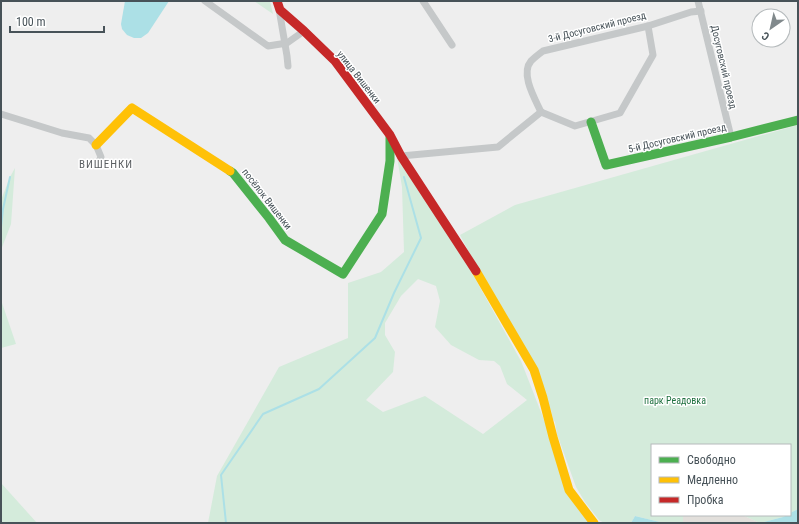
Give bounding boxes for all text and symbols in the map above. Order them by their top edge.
scale bar [10,8,104,34]
north arrow [751,8,791,48]
street label: 3-й Досуговский проезд [547,9,648,44]
text: 100 m [16,15,46,29]
street label: Досуговский проезд [709,24,739,111]
text: С [759,29,772,43]
street label: улица Вишенки [335,48,383,106]
street label: 5-й Досуговский проезд [627,121,728,155]
district label: ВИШЕНКИ [79,158,133,171]
street label: посёлок Вишенки [240,166,294,232]
park label: парк Реадовка [644,395,706,406]
legend [651,444,791,516]
text: Свободно [687,453,736,467]
text: Медленно [687,473,738,487]
text: Пробка [687,493,724,507]

